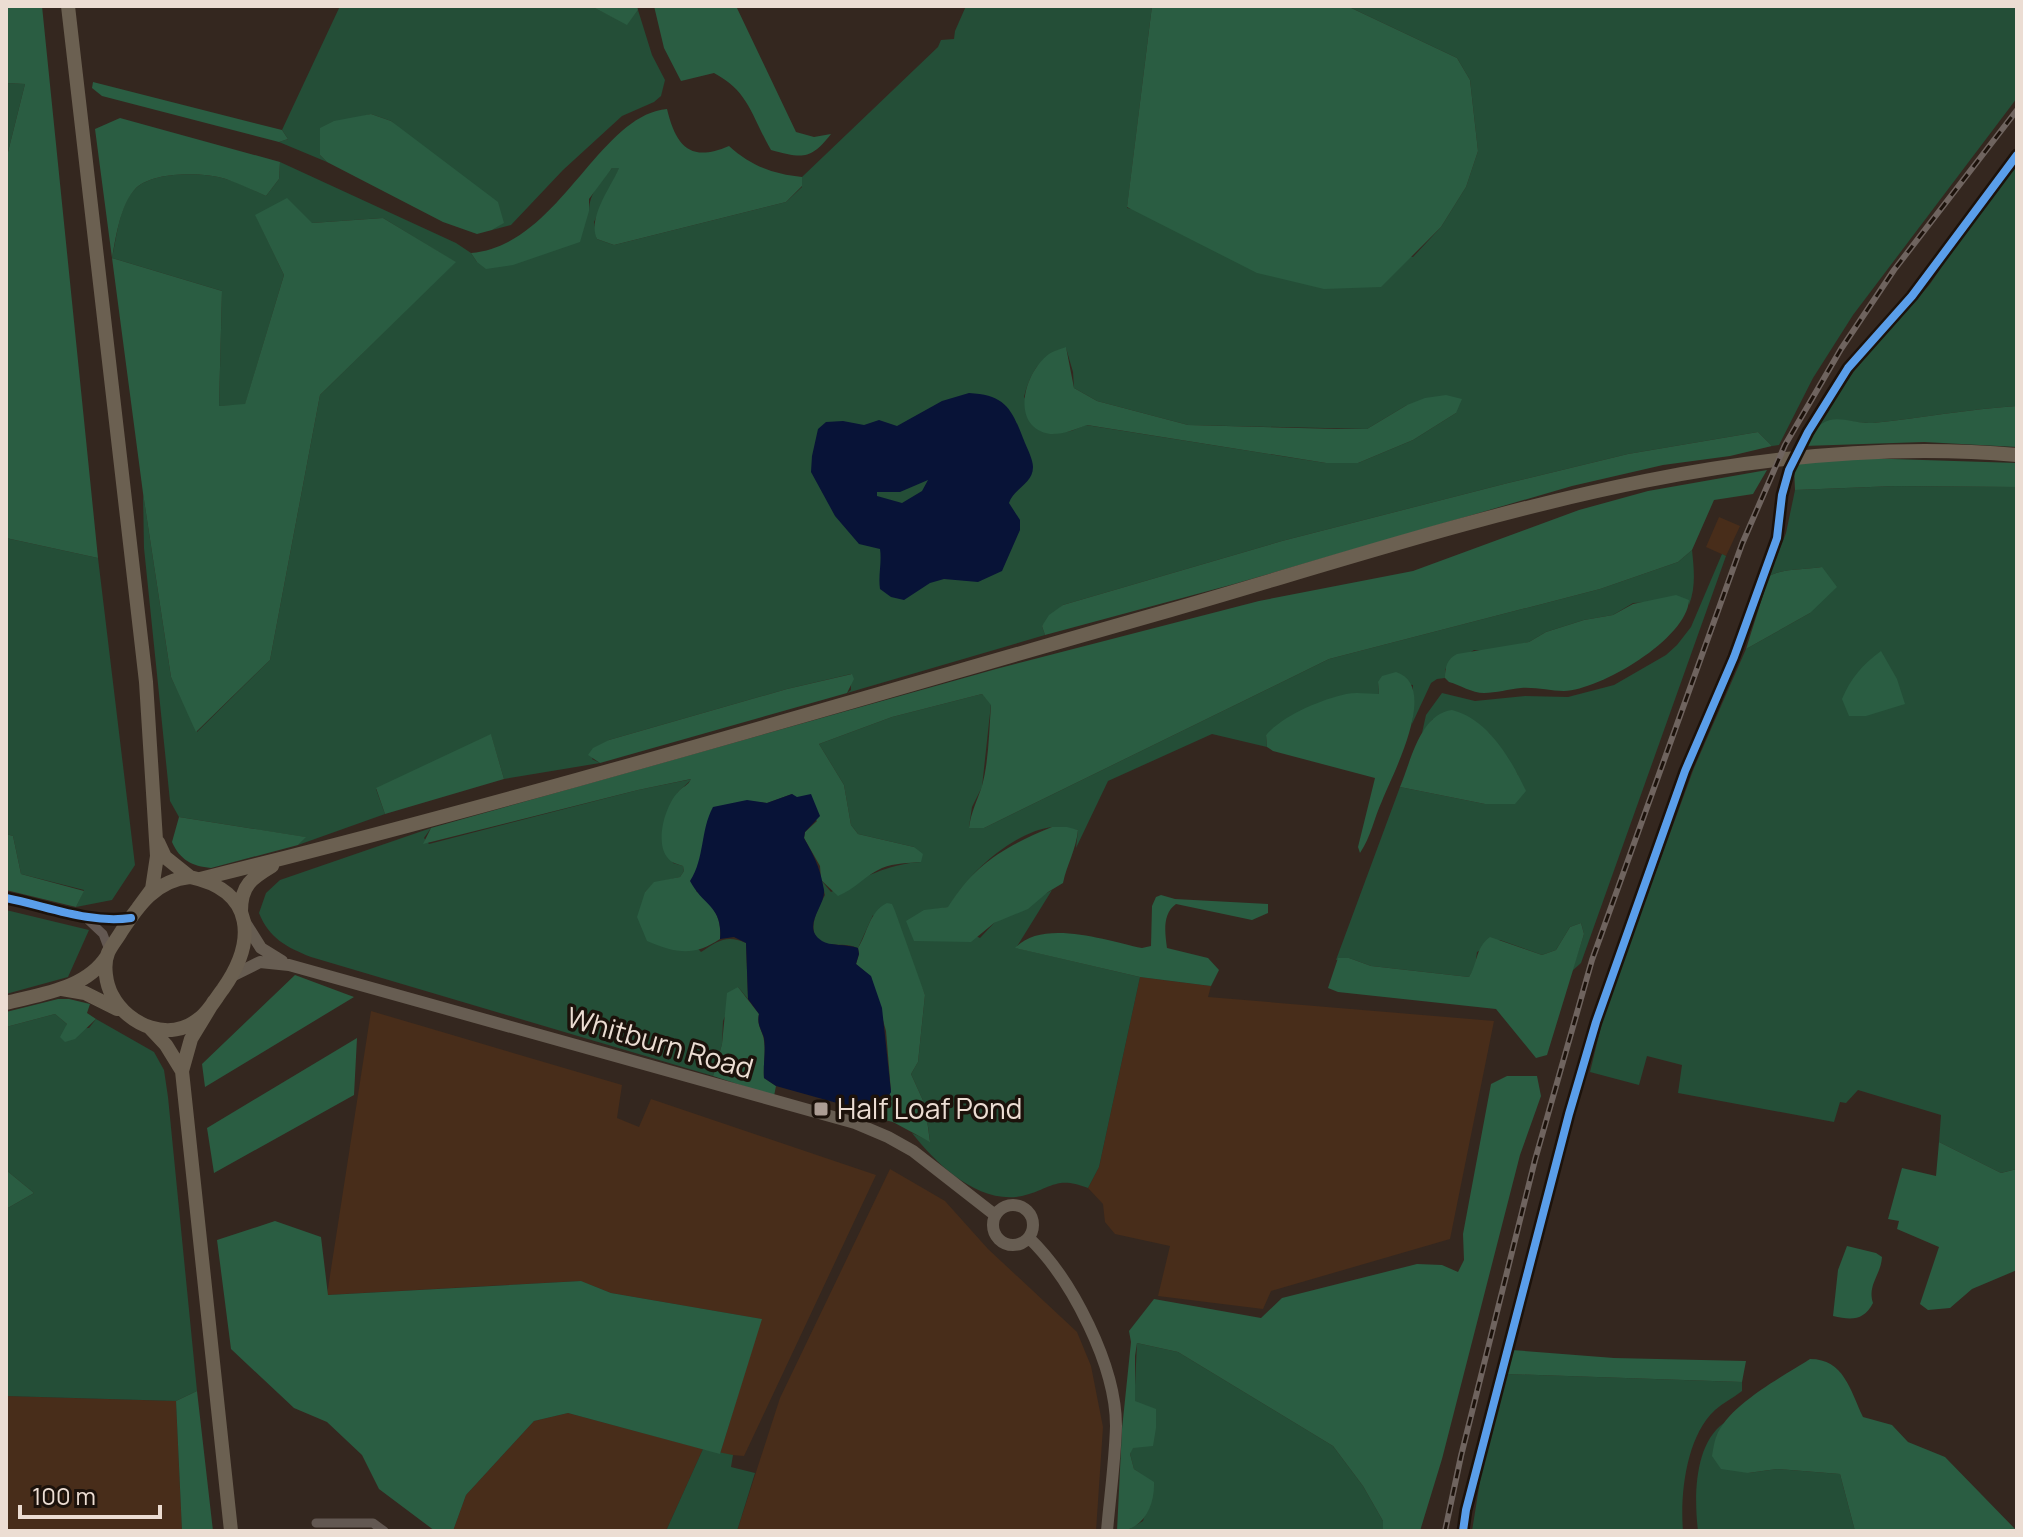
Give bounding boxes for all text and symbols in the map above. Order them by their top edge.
street label: Whitburn Road [563,997,758,1087]
place label: Half Loaf Pond [837,1089,1022,1127]
marker: Half Loaf Pond [812,1100,830,1118]
scale bar [20,1469,160,1519]
text: 100 m [32,1479,96,1512]

